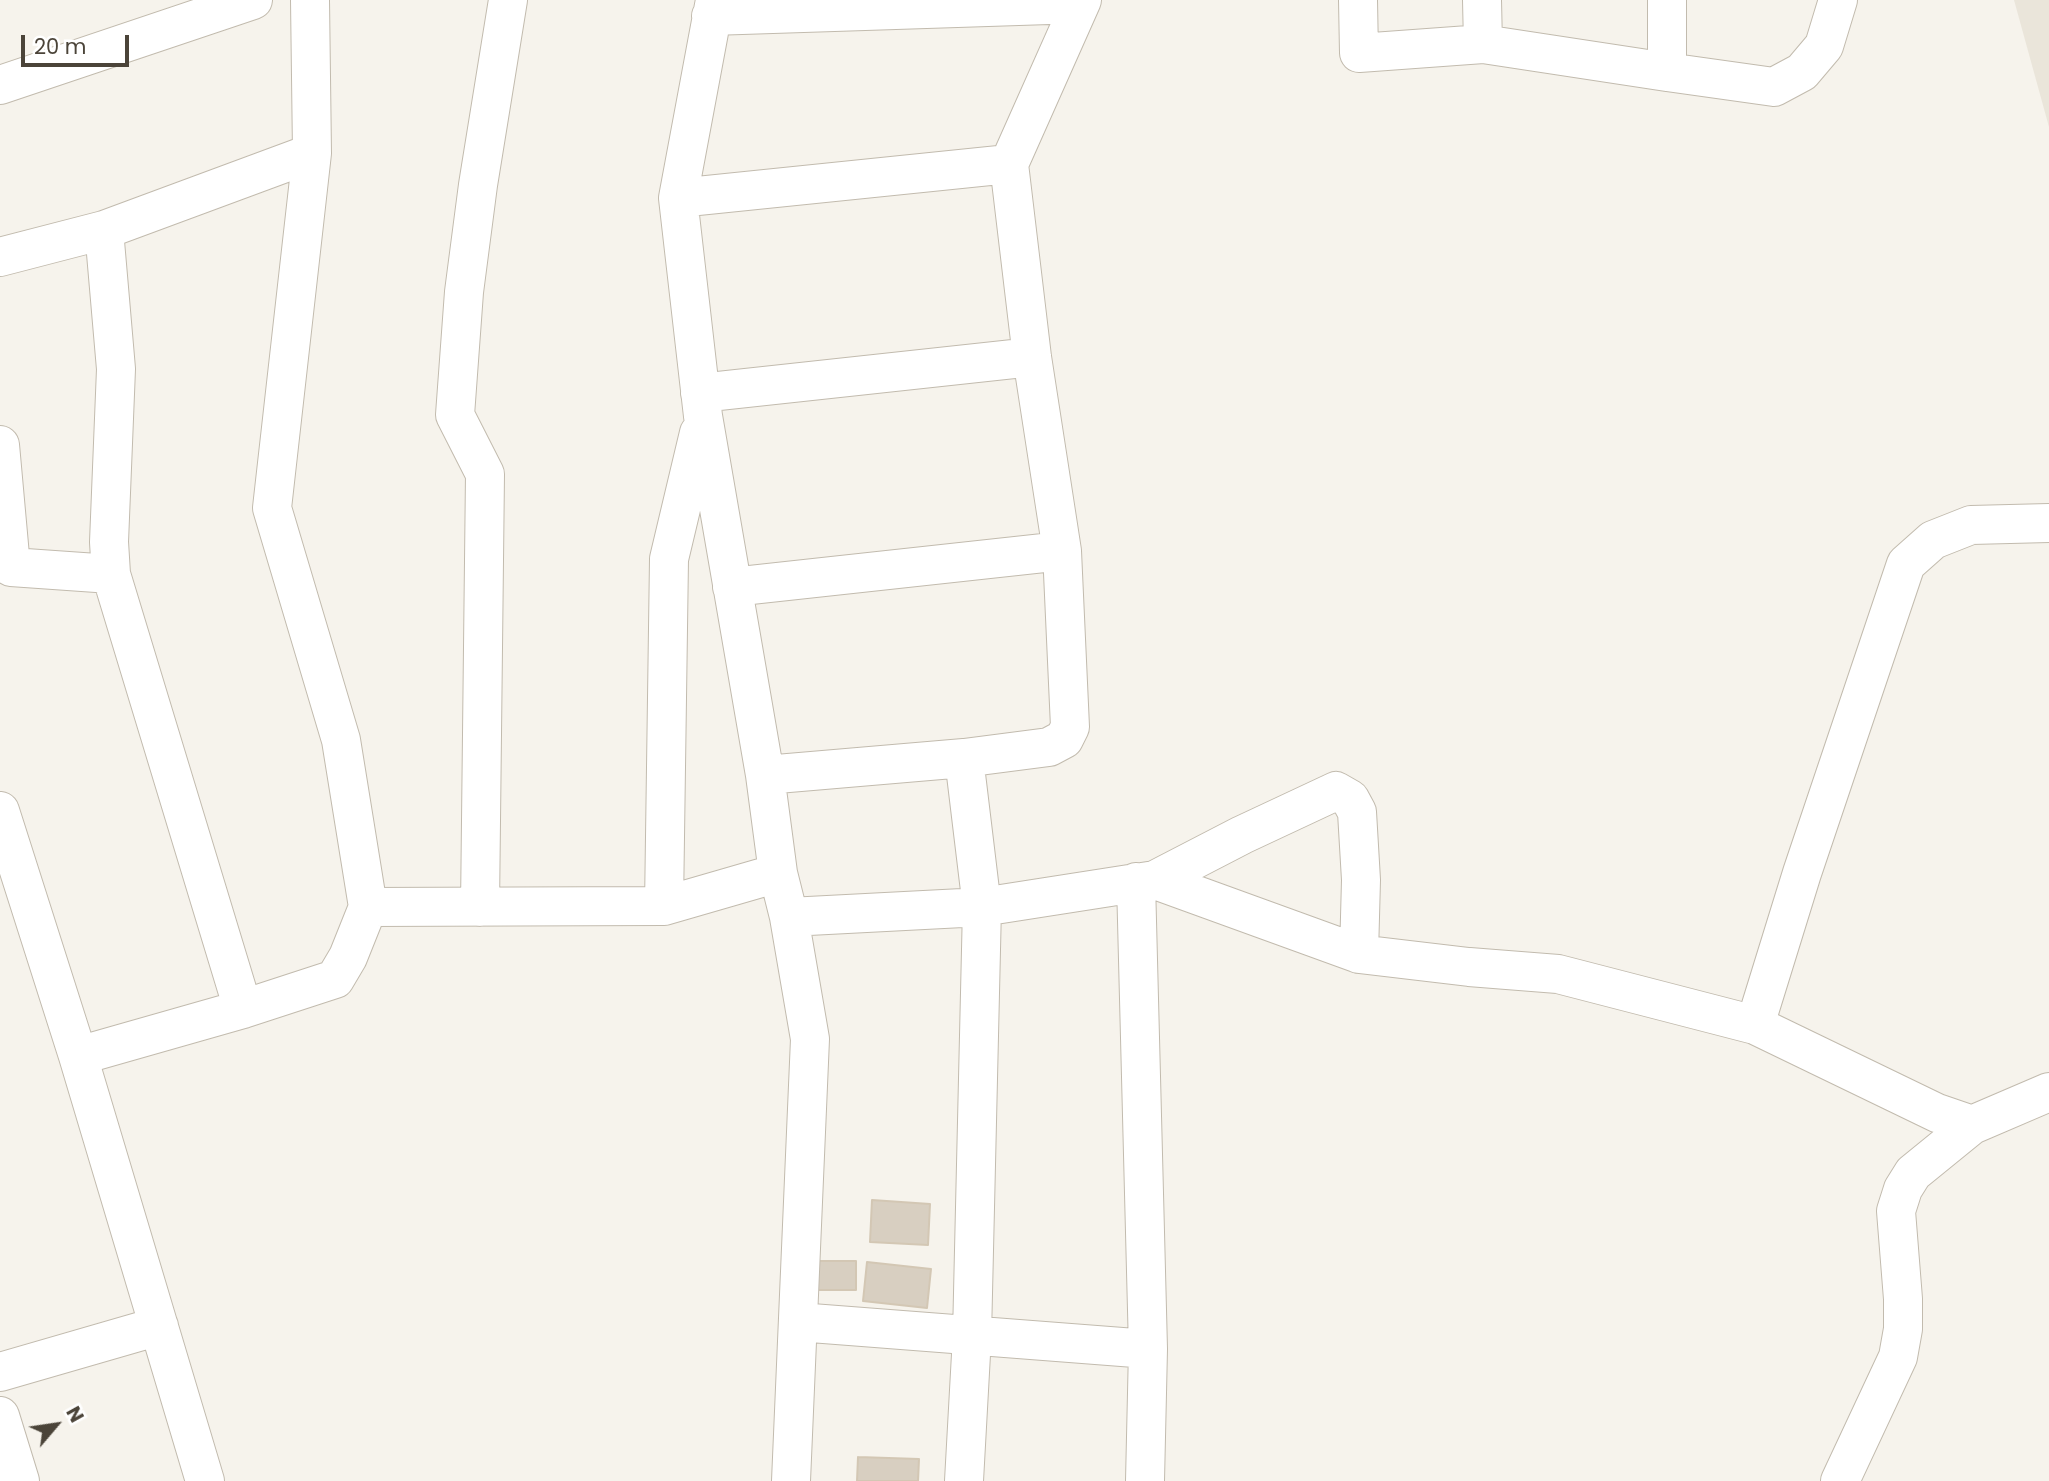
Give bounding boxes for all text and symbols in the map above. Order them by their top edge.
scale bar [24,21,133,65]
text: 20 m [34,32,87,61]
north arrow [21,1390,91,1460]
text: N [60,1402,90,1427]

